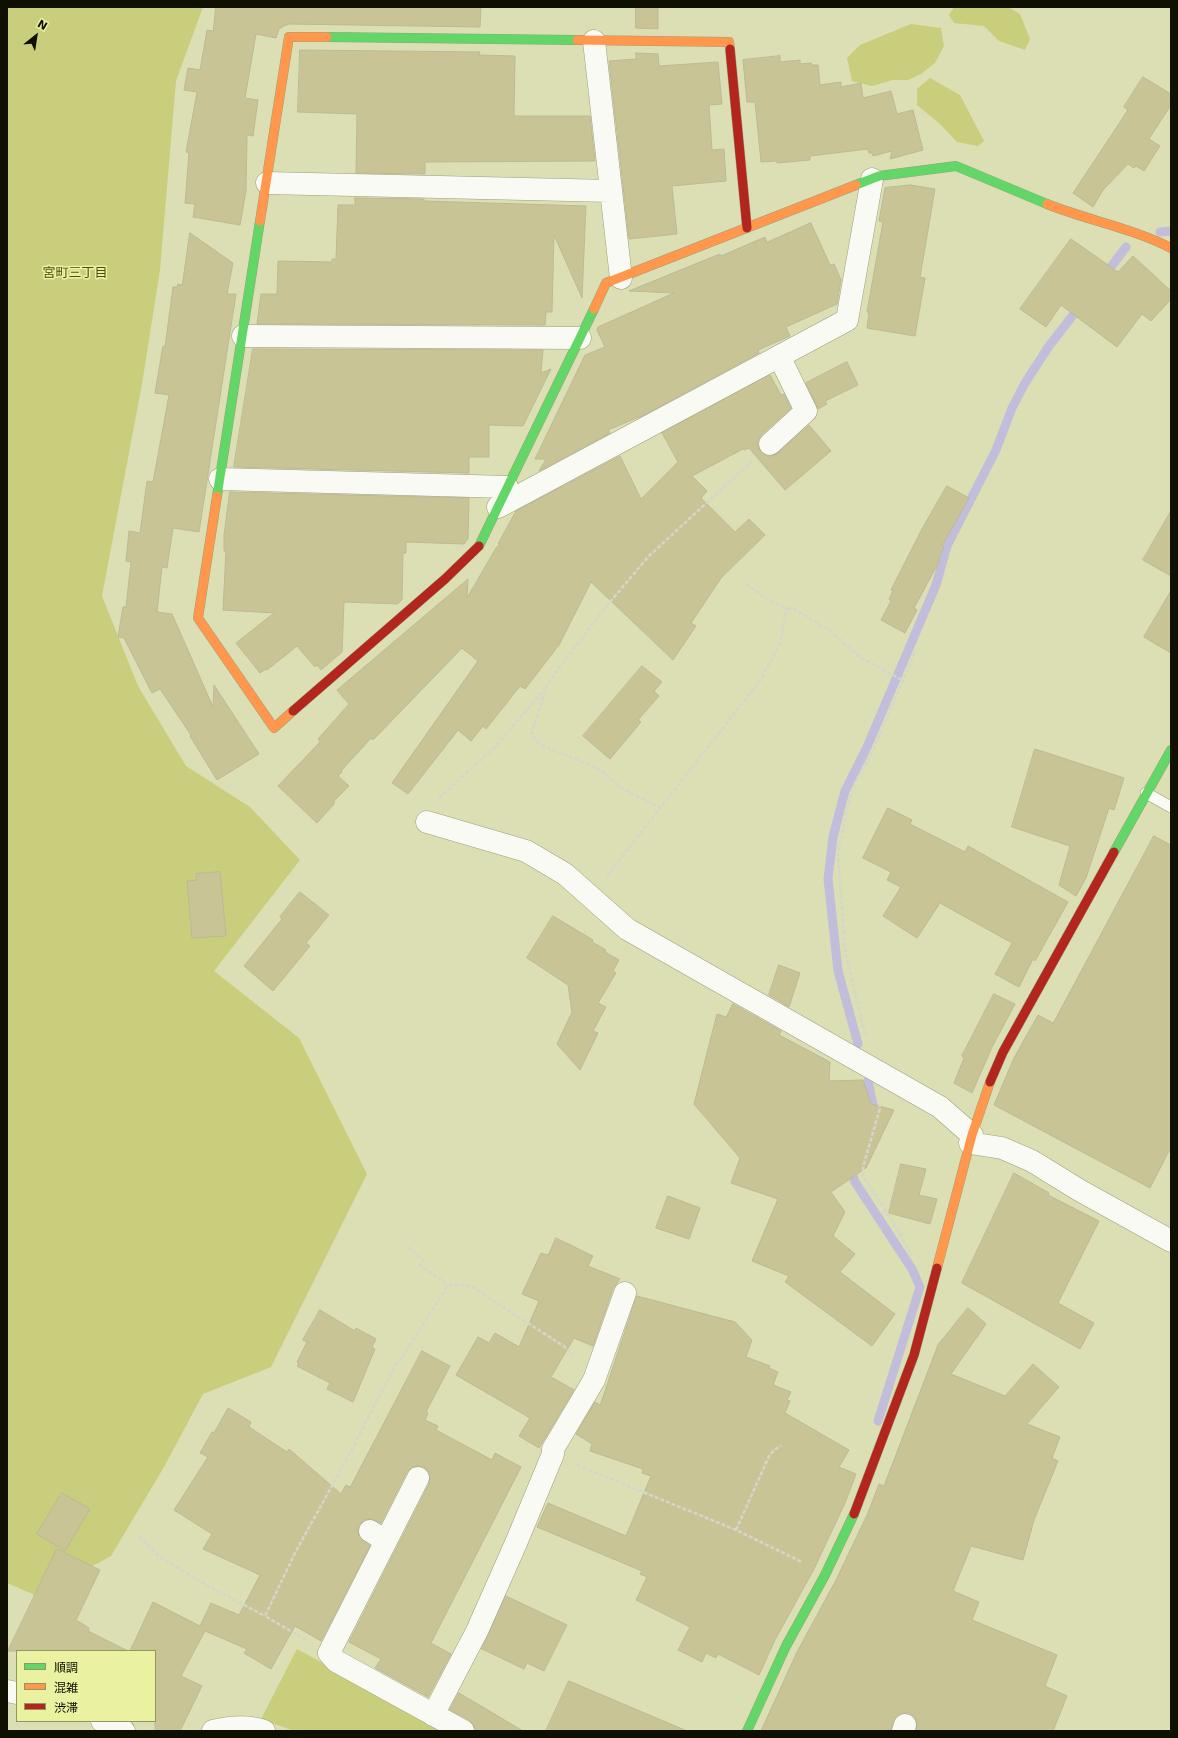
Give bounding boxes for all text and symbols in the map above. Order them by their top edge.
north arrow [16,16,56,56]
text: N [35,17,49,33]
district label: 宮町三丁目 [43,266,107,282]
legend [16,1650,156,1722]
text: 順調 [54,1661,78,1675]
text: 混雑 [54,1681,78,1695]
text: 渋滞 [54,1701,78,1715]

